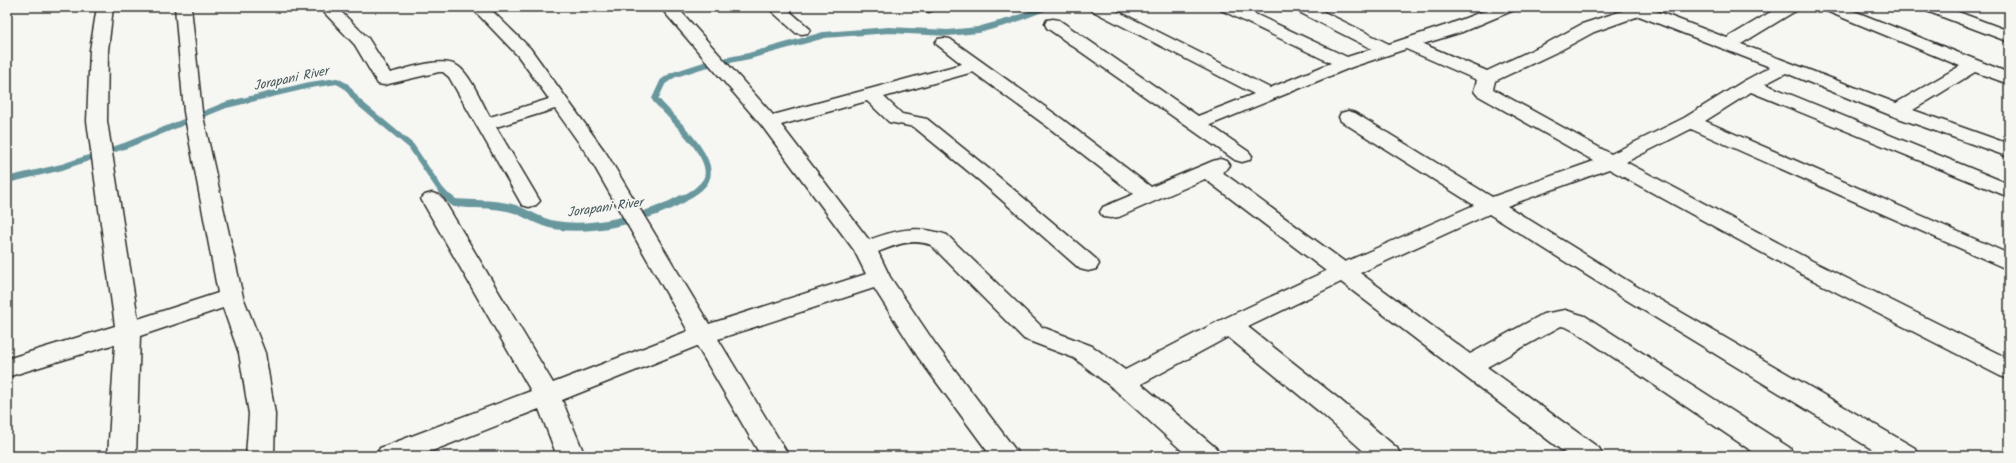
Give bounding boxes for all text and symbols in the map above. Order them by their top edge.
water label: Jorapani River [252,60,333,97]
water label: Jorapani River [566,192,647,224]

